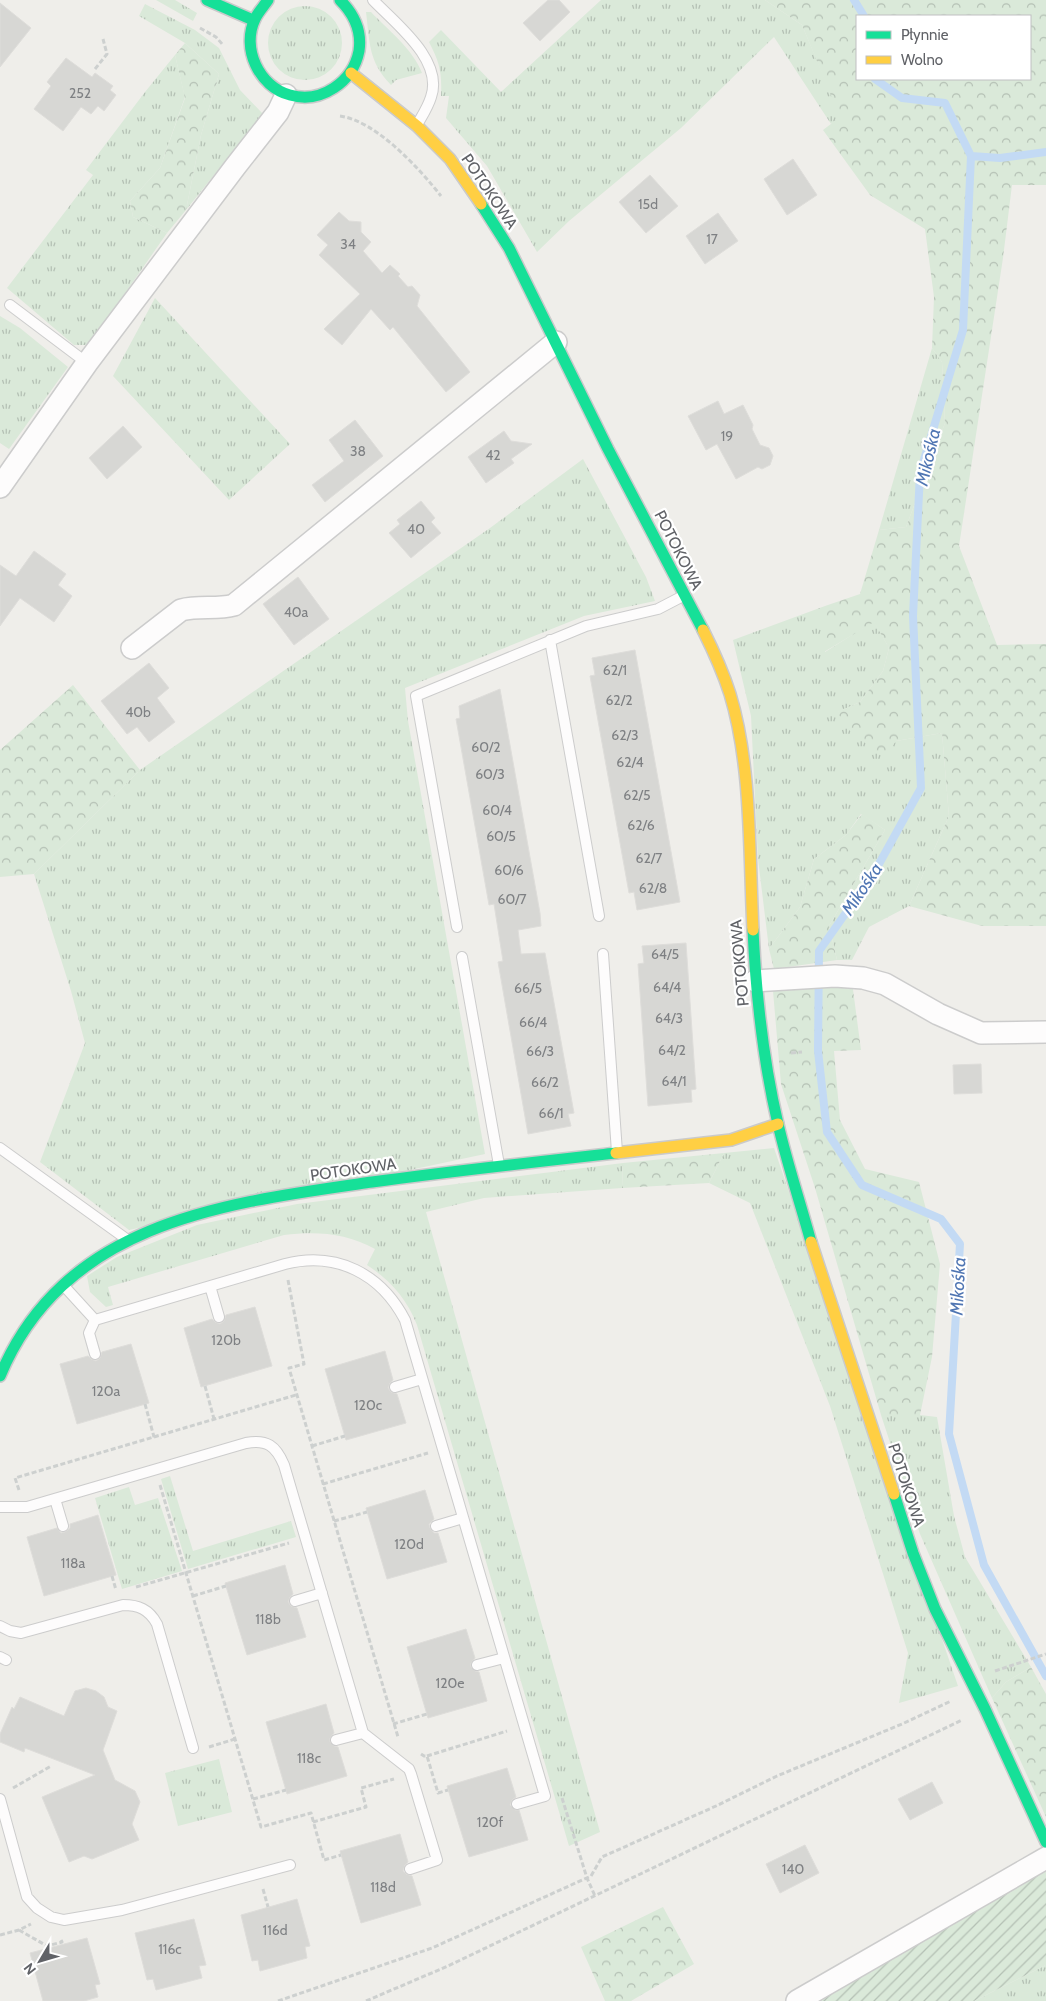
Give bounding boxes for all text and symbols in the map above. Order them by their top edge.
legend [856,15,1031,80]
text: Płynnie [901,26,949,44]
text: Wolno [901,51,943,69]
house number: 252 [69,84,91,102]
street label: POTOKOWA [457,150,522,233]
house number: 15d [638,195,658,213]
house number: 17 [706,230,718,248]
house number: 34 [340,235,356,253]
water label: Mikośka [910,426,945,489]
house number: 19 [721,427,733,445]
house number: 38 [350,442,366,460]
house number: 42 [485,446,501,464]
street label: POTOKOWA [650,507,707,593]
house number: 40 [407,520,425,538]
house number: 40a [284,603,309,621]
house number: 62/1 [603,661,627,679]
house number: 62/2 [605,691,633,709]
house number: 40b [125,703,151,721]
house number: 62/3 [611,726,639,744]
house number: 60/2 [471,738,501,756]
house number: 62/4 [616,753,644,771]
house number: 60/3 [475,765,505,783]
house number: 62/5 [623,786,651,804]
house number: 60/4 [482,801,512,819]
house number: 62/6 [627,816,655,834]
house number: 60/5 [486,827,516,845]
house number: 62/7 [636,849,662,867]
water label: Mikośka [836,859,887,920]
house number: 60/6 [494,861,524,879]
house number: 62/8 [639,879,667,897]
house number: 60/7 [497,890,527,908]
street label: POTOKOWA [726,919,753,1007]
house number: 64/5 [651,945,679,963]
house number: 64/4 [653,978,681,996]
house number: 66/5 [514,979,542,997]
house number: 64/3 [655,1009,683,1027]
house number: 66/4 [519,1013,547,1031]
house number: 64/2 [658,1041,686,1059]
house number: 66/3 [526,1042,554,1060]
house number: 64/1 [661,1072,687,1090]
house number: 66/2 [531,1073,559,1091]
house number: 66/1 [539,1104,564,1122]
street label: POTOKOWA [309,1154,397,1185]
water label: Mikośka [945,1256,971,1317]
house number: 120b [211,1331,241,1349]
house number: 120a [92,1382,120,1400]
house number: 120c [354,1396,382,1414]
street label: POTOKOWA [884,1441,929,1529]
house number: 120d [394,1535,424,1553]
house number: 118a [61,1554,85,1572]
house number: 118b [255,1610,281,1628]
house number: 120e [436,1674,464,1692]
house number: 118c [297,1749,321,1767]
house number: 120f [477,1813,504,1831]
house number: 140 [782,1860,804,1878]
house number: 118d [370,1878,396,1896]
house number: 116d [263,1921,287,1939]
north arrow [15,1936,65,1986]
house number: 116c [158,1940,182,1958]
text: N [20,1960,40,1978]

